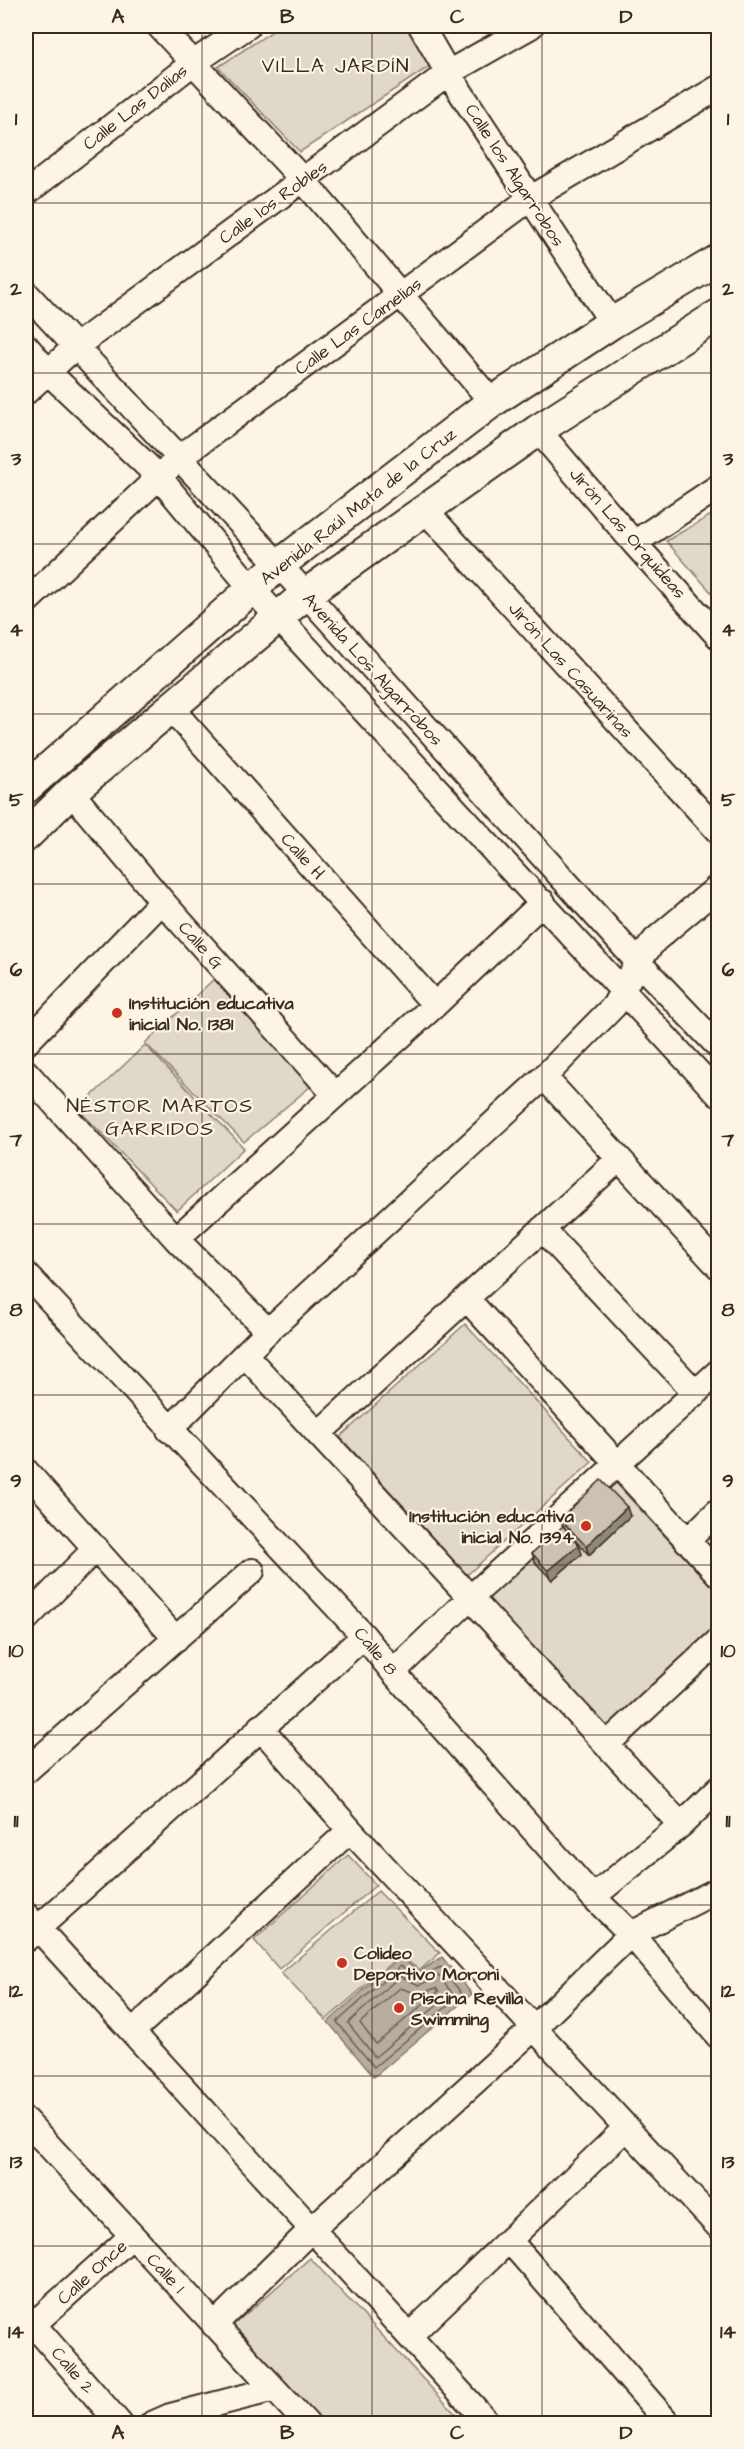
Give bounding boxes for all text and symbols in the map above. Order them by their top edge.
text: A [112,3,125,31]
text: B [280,3,295,31]
text: C [450,3,465,31]
text: D [620,3,633,31]
district label: VILLA JARDÍN [262,52,410,80]
street label: Calle Las Dalias [78,58,193,156]
street label: Calle los Algarrobos [458,99,570,252]
text: 1 [15,105,18,133]
text: 1 [727,105,730,133]
street label: Calle los Robles [214,155,333,250]
street label: Calle Las Camelias [290,272,427,381]
text: 2 [9,275,22,303]
text: 2 [721,275,734,303]
street label: Avenida Raúl Mata de la Cruz [255,422,462,591]
text: 3 [10,445,22,473]
text: 3 [722,445,734,473]
street label: Jirón Las Orquídeas [564,462,692,604]
street label: Avenida Los Algarrobos [296,587,448,752]
street label: Jirón Las Casuarinas [503,597,639,744]
text: 4 [9,616,23,644]
text: 4 [721,616,735,644]
text: 5 [9,786,24,814]
text: 5 [721,786,736,814]
street label: Calle H [275,827,331,885]
street label: Calle G [172,916,229,975]
text: 6 [10,956,23,984]
text: 6 [722,956,735,984]
place label: Institución educativa inicial No. 1381 [129,991,295,1037]
marker: Institución educativa inicial No. 1381 [110,1006,124,1020]
district label: NÉSTOR MARTOS GARRIDOS [66,1092,254,1143]
text: 7 [9,1126,23,1154]
text: 7 [721,1126,735,1154]
text: 8 [10,1296,23,1324]
text: 8 [722,1296,735,1324]
text: 9 [10,1467,22,1495]
text: 9 [722,1467,734,1495]
place label: Institución educativa inicial No. 1394 [409,1504,575,1550]
marker: Institución educativa inicial No. 1394 [579,1519,593,1533]
street label: Calle 8 [348,1622,403,1681]
text: 10 [8,1637,24,1665]
text: 10 [720,1637,736,1665]
text: 11 [13,1807,19,1835]
text: 11 [725,1807,731,1835]
place label: Colideo Deportivo Moroni [354,1941,499,1987]
marker: Colideo Deportivo Moroni [335,1956,349,1970]
text: 12 [9,1977,24,2005]
text: 12 [721,1977,736,2005]
place label: Piscina Revilla Swimming [410,1986,524,2033]
marker: Piscina Revilla Swimming [392,2001,406,2015]
text: 13 [10,2148,23,2176]
text: 13 [722,2148,735,2176]
street label: Calle Once [52,2234,133,2311]
street label: Calle 1 [141,2248,191,2299]
text: 14 [8,2318,24,2346]
text: 14 [720,2318,736,2346]
street label: Calle 2 [45,2341,100,2400]
text: A [112,2419,125,2447]
text: B [280,2419,295,2447]
text: C [450,2419,465,2447]
text: D [620,2419,633,2447]

